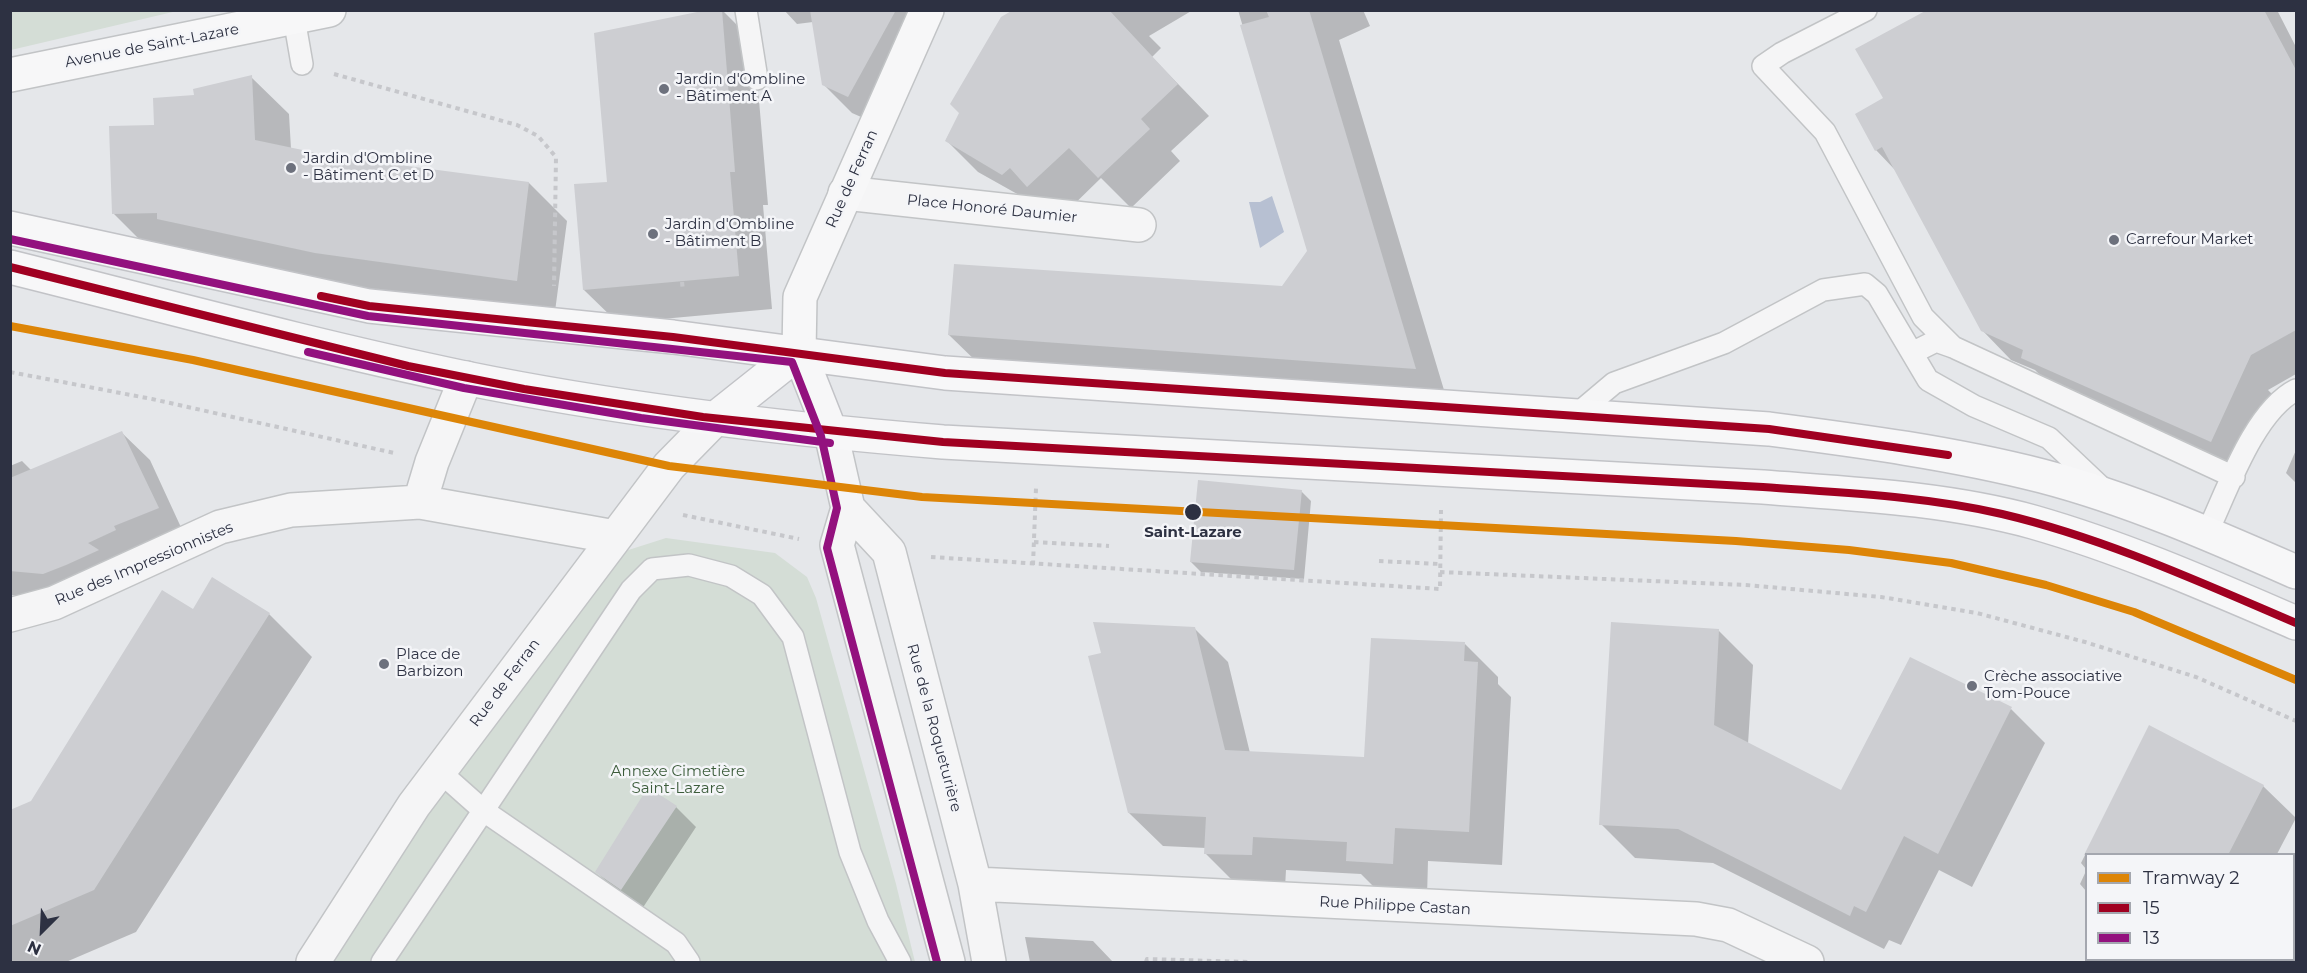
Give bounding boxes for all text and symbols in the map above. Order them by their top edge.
street label: Avenue de Saint-Lazare [64,20,240,72]
place label: Jardin d'Ombline - Bâtiment A [676,71,805,106]
marker: Jardin d'Ombline - Bâtiment A [657,82,671,96]
street label: Rue de Ferran [822,127,882,231]
place label: Jardin d'Ombline - Bâtiment C et D [303,150,434,185]
marker: Jardin d'Ombline - Bâtiment C et D [284,161,298,175]
street label: Place Honoré Daumier [906,191,1078,227]
place label: Jardin d'Ombline - Bâtiment B [665,216,794,251]
marker: Jardin d'Ombline - Bâtiment B [646,227,660,241]
place label: Carrefour Market [2126,231,2253,249]
marker: Carrefour Market [2107,233,2121,247]
marker: Saint-Lazare [1183,502,1203,522]
street label: Rue des Impressionnistes [52,518,236,610]
place label: Saint-Lazare [1144,524,1242,542]
street label: Rue de Ferran [466,635,544,731]
street label: Rue de la Roqueturière [903,642,965,814]
place label: Place de Barbizon [396,646,463,681]
marker: Place de Barbizon [377,657,391,671]
place label: Crèche associative Tom-Pouce [1984,668,2122,703]
marker: Crèche associative Tom-Pouce [1965,679,1979,693]
park label: Annexe Cimetière Saint-Lazare [611,763,745,798]
legend [2085,853,2295,961]
text: Tramway 2 [2143,867,2240,889]
street label: Rue Philippe Castan [1319,893,1471,919]
text: 15 [2143,897,2160,919]
north arrow [12,901,72,961]
text: 13 [2143,927,2160,949]
text: N [25,937,44,959]

